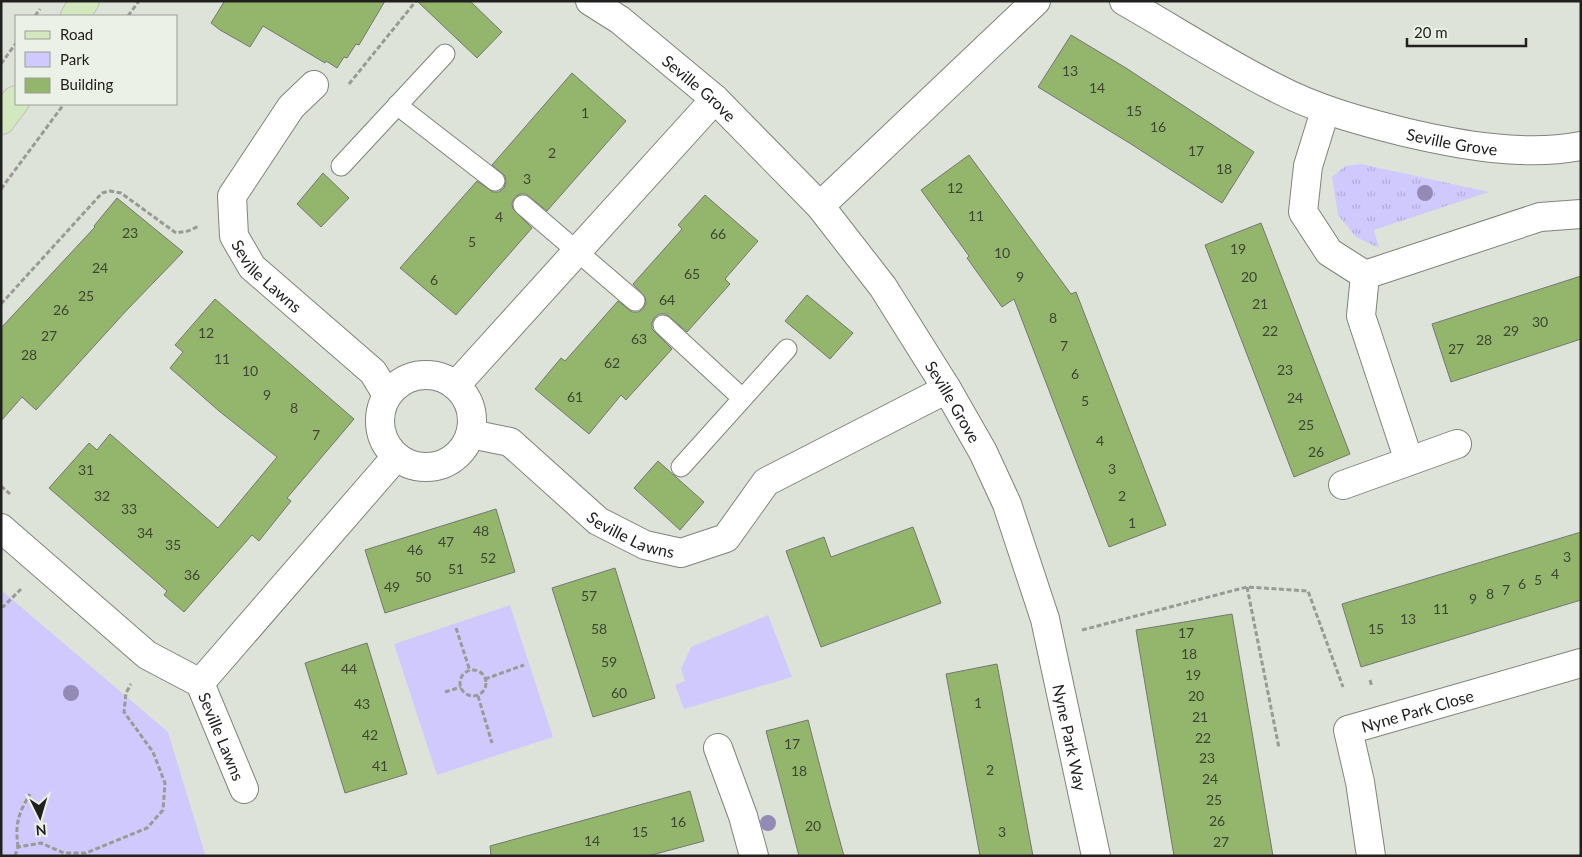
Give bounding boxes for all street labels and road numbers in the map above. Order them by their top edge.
street label: Seville Grove [659,50,740,125]
street label: Seville Grove [1405,123,1498,158]
street label: Seville Lawns [229,236,306,316]
street label: Seville Grove [922,357,985,446]
street label: Seville Lawns [584,507,676,561]
street label: Nyne Park Way [1050,682,1091,793]
street label: Nyne Park Close [1359,685,1475,735]
street label: Seville Lawns [195,689,249,783]

